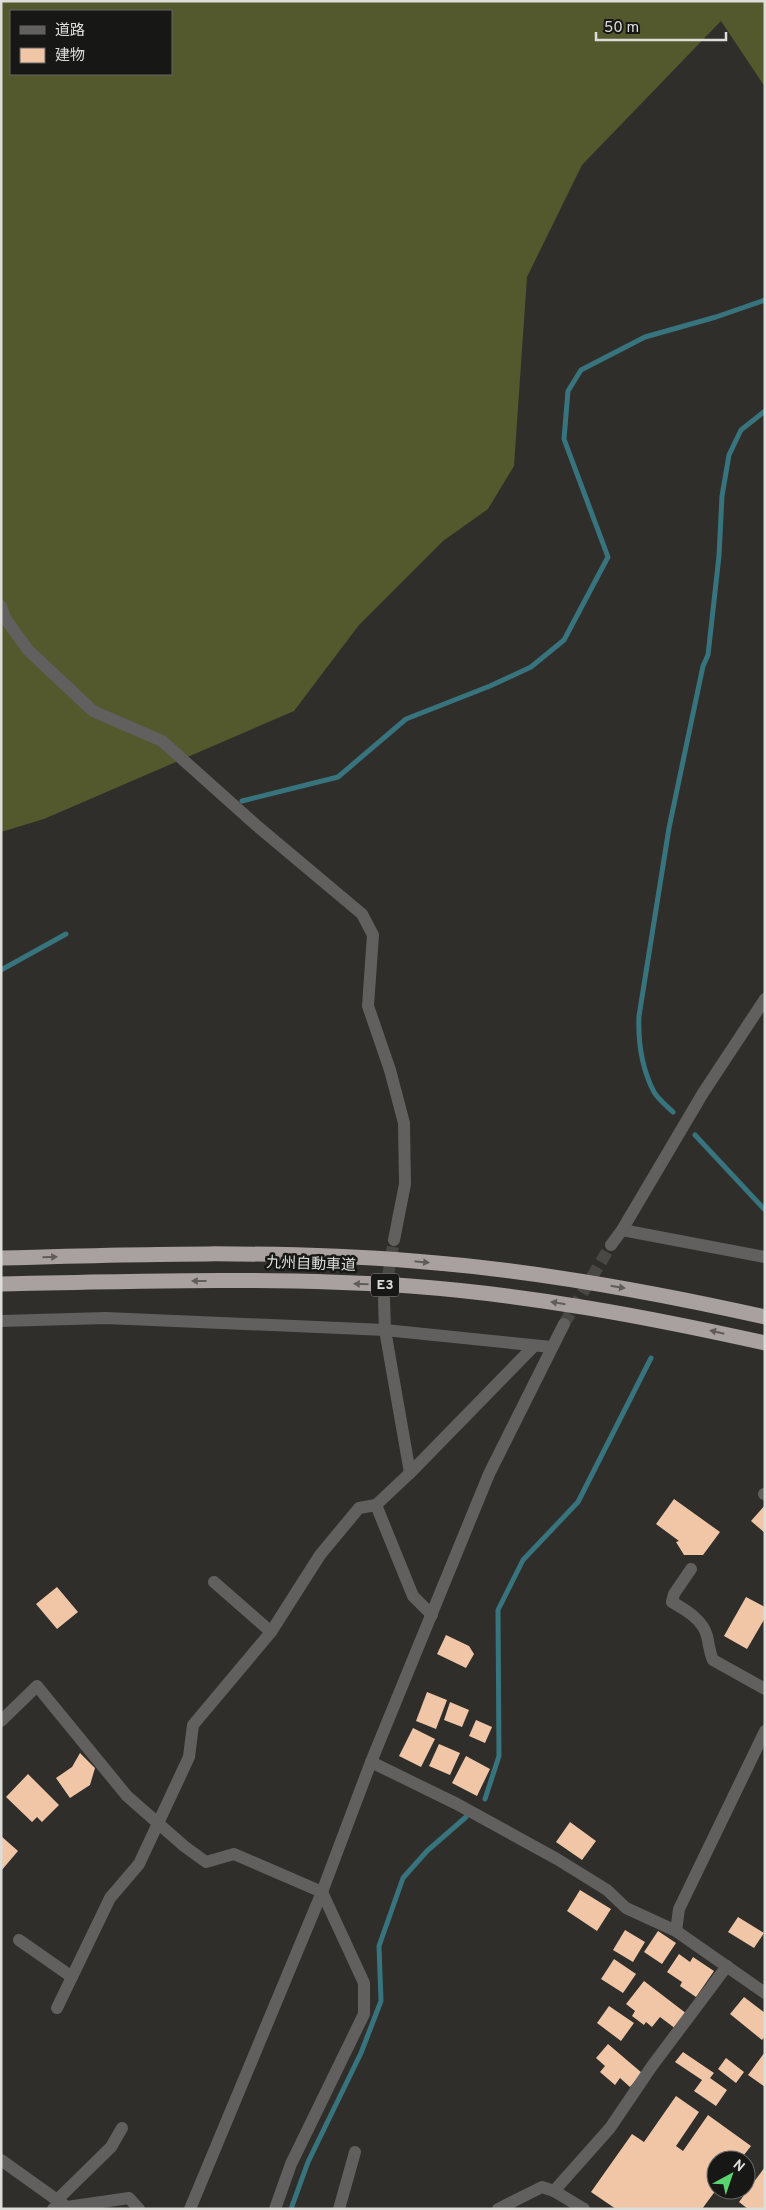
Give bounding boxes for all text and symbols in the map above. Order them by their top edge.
legend [10,10,172,75]
scale bar [596,10,726,42]
text: 50 m [604,19,639,38]
text: 道路 [55,22,85,41]
text: 建物 [55,47,85,66]
one-way arrow [42,1252,58,1260]
street label: 九州自動車道 [266,1253,356,1276]
one-way arrow [415,1258,431,1266]
road number: E3 [371,1274,399,1296]
one-way arrow [190,1277,206,1285]
one-way arrow [353,1280,369,1288]
one-way arrow [610,1283,626,1291]
one-way arrow [549,1298,565,1306]
one-way arrow [709,1328,725,1336]
north arrow [706,2150,756,2200]
text: N [729,2156,748,2176]

